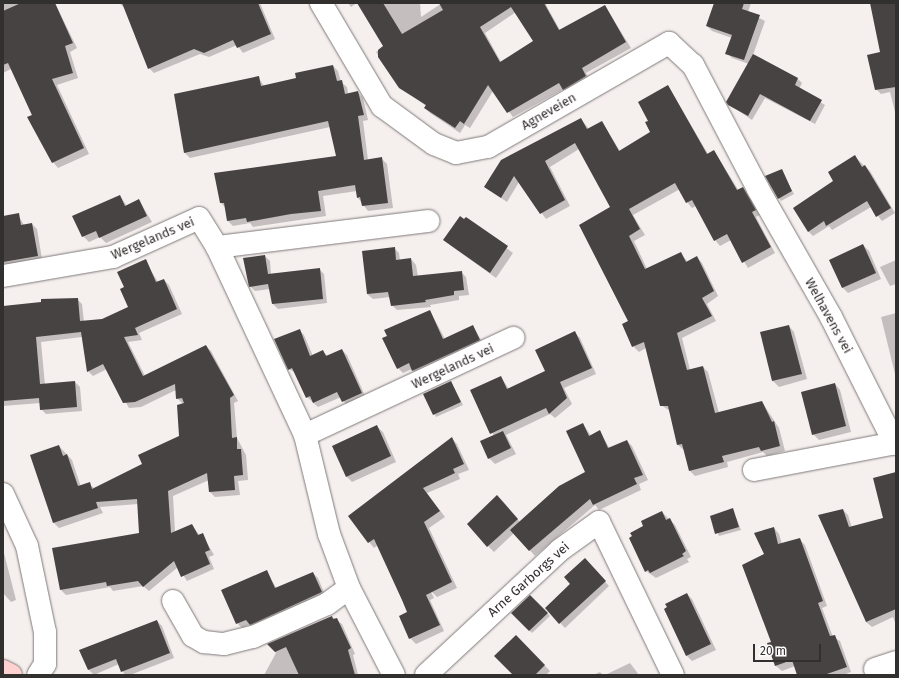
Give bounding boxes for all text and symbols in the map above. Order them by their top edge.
street label: Agneveien [519,90,579,134]
street label: Wergelands vei [109,214,197,264]
street label: Welhavens vei [801,276,855,356]
street label: Wergelands vei [409,341,497,393]
street label: Arne Garborgs vei [485,539,573,621]
scale bar [755,636,823,662]
text: 20 m [760,644,786,658]

